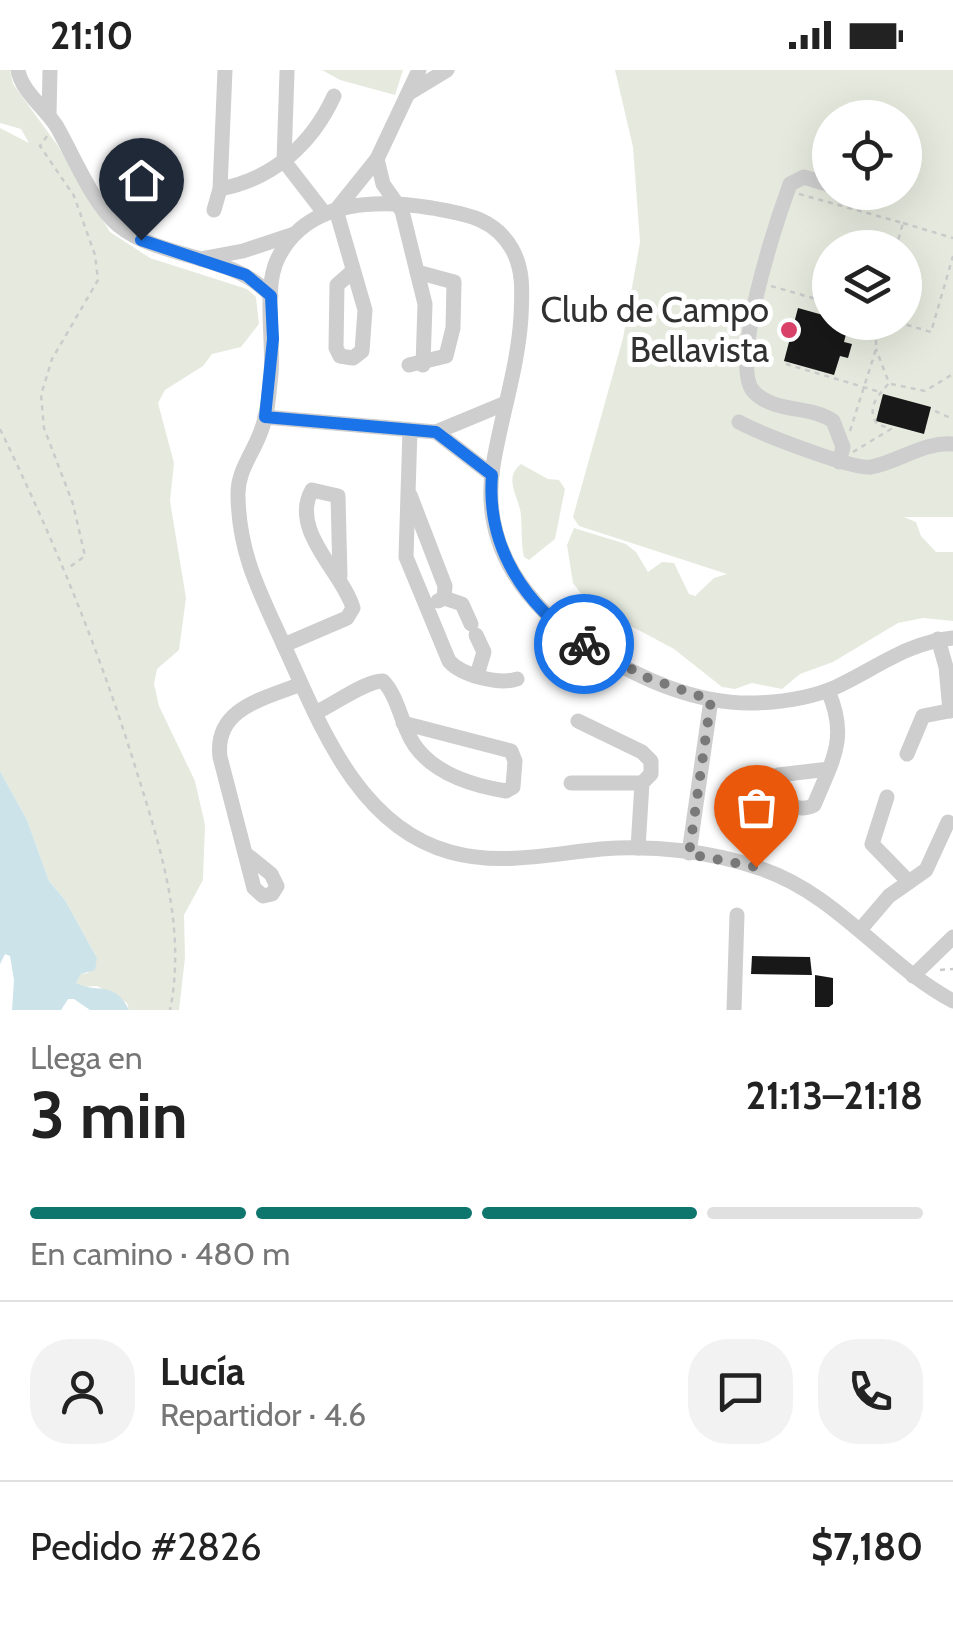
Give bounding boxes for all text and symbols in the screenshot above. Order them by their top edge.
text: 21:10 [50,12,133,59]
map controls [812,100,922,340]
button: locate [812,100,922,210]
pin [99,138,184,241]
icon: home [114,153,169,208]
button: layers [812,230,922,340]
place label: Club de Campo Bellavista [541,288,769,371]
marker: Club de Campo Bellavista [778,319,800,341]
courier [534,594,634,694]
icon: bike [557,617,612,672]
pin [714,765,799,868]
icon: bag [729,780,784,835]
text: Llega en [30,1038,143,1077]
text: 21:13–21:18 [746,1072,923,1119]
text: 3 min [30,1075,188,1154]
text: En camino · 480 m [30,1234,290,1273]
button: person [30,1339,135,1444]
button: chat [688,1339,793,1444]
button: phone [818,1339,923,1444]
text: Lucía [160,1348,245,1395]
text: Repartidor · 4.6 [160,1395,366,1434]
text: Pedido #2826 [30,1523,262,1570]
text: $7,180 [811,1523,923,1570]

